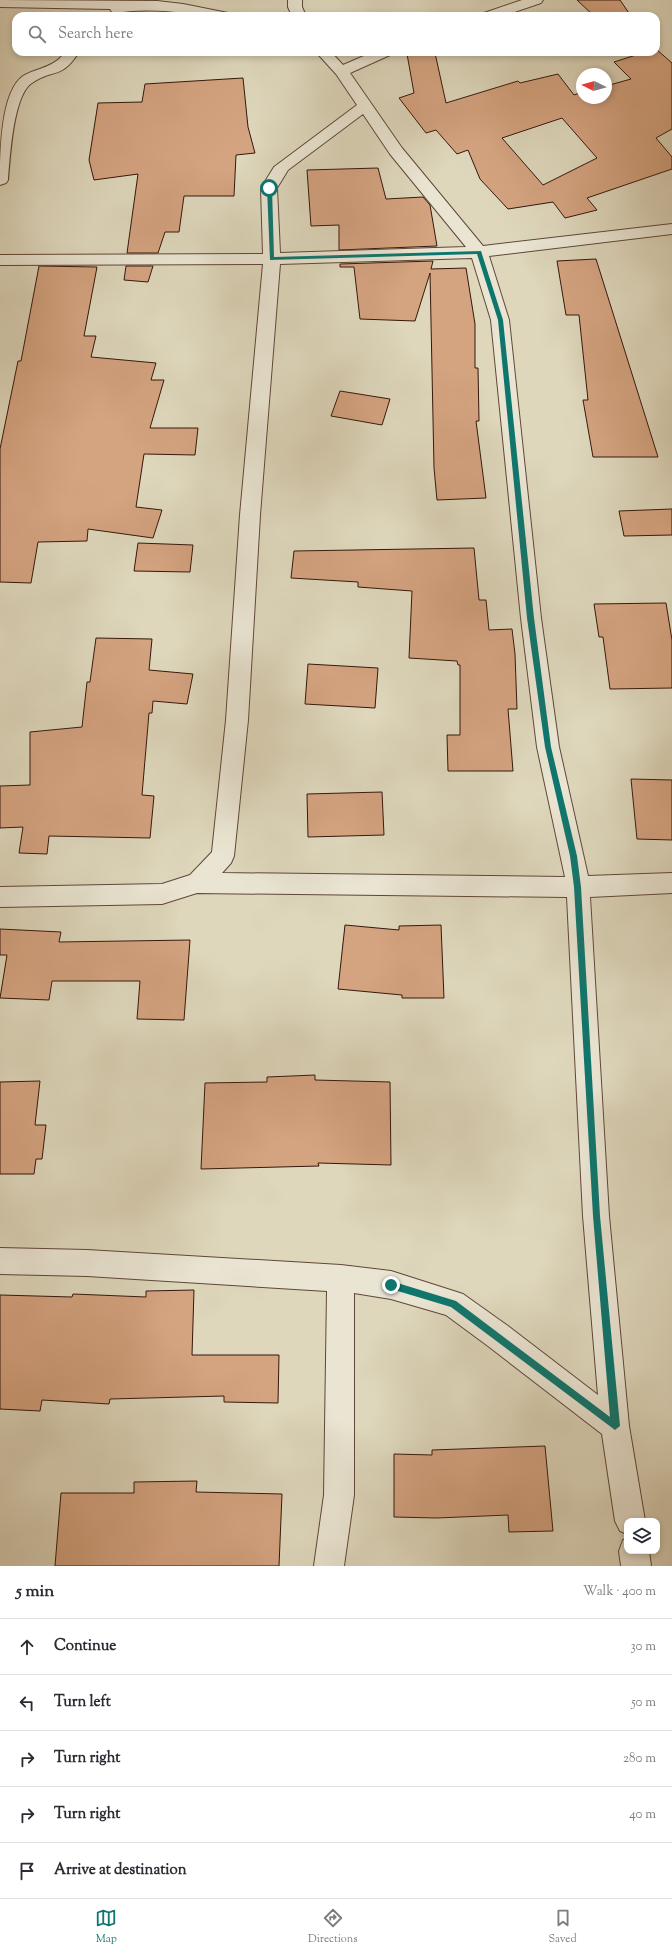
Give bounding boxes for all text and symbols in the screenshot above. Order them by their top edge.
search box [12,12,660,56]
icon: search [26,23,48,45]
text: Search here [58,24,133,45]
north arrow [576,68,612,104]
route start [260,179,278,197]
route end [382,1276,400,1294]
map controls [624,1518,660,1554]
button: layers [624,1518,660,1554]
text: 5 min [16,1580,54,1604]
text: Walk · 400 m [583,1583,656,1601]
icon: ahead [16,1636,38,1658]
text: Continue [54,1636,116,1657]
text: 30 m [630,1638,656,1656]
icon: left [16,1692,38,1714]
text: Turn left [54,1692,111,1713]
text: 50 m [631,1694,656,1712]
icon: right [16,1748,38,1770]
text: Turn right [54,1748,120,1769]
text: 280 m [623,1750,656,1768]
icon: right [16,1804,38,1826]
text: Turn right [54,1804,120,1825]
text: 40 m [629,1806,656,1824]
icon: arrive [16,1860,38,1882]
text: Arrive at destination [54,1860,187,1881]
tab: Map [95,1907,117,1947]
tab: Directions [308,1907,358,1947]
tab: Saved [548,1907,577,1947]

